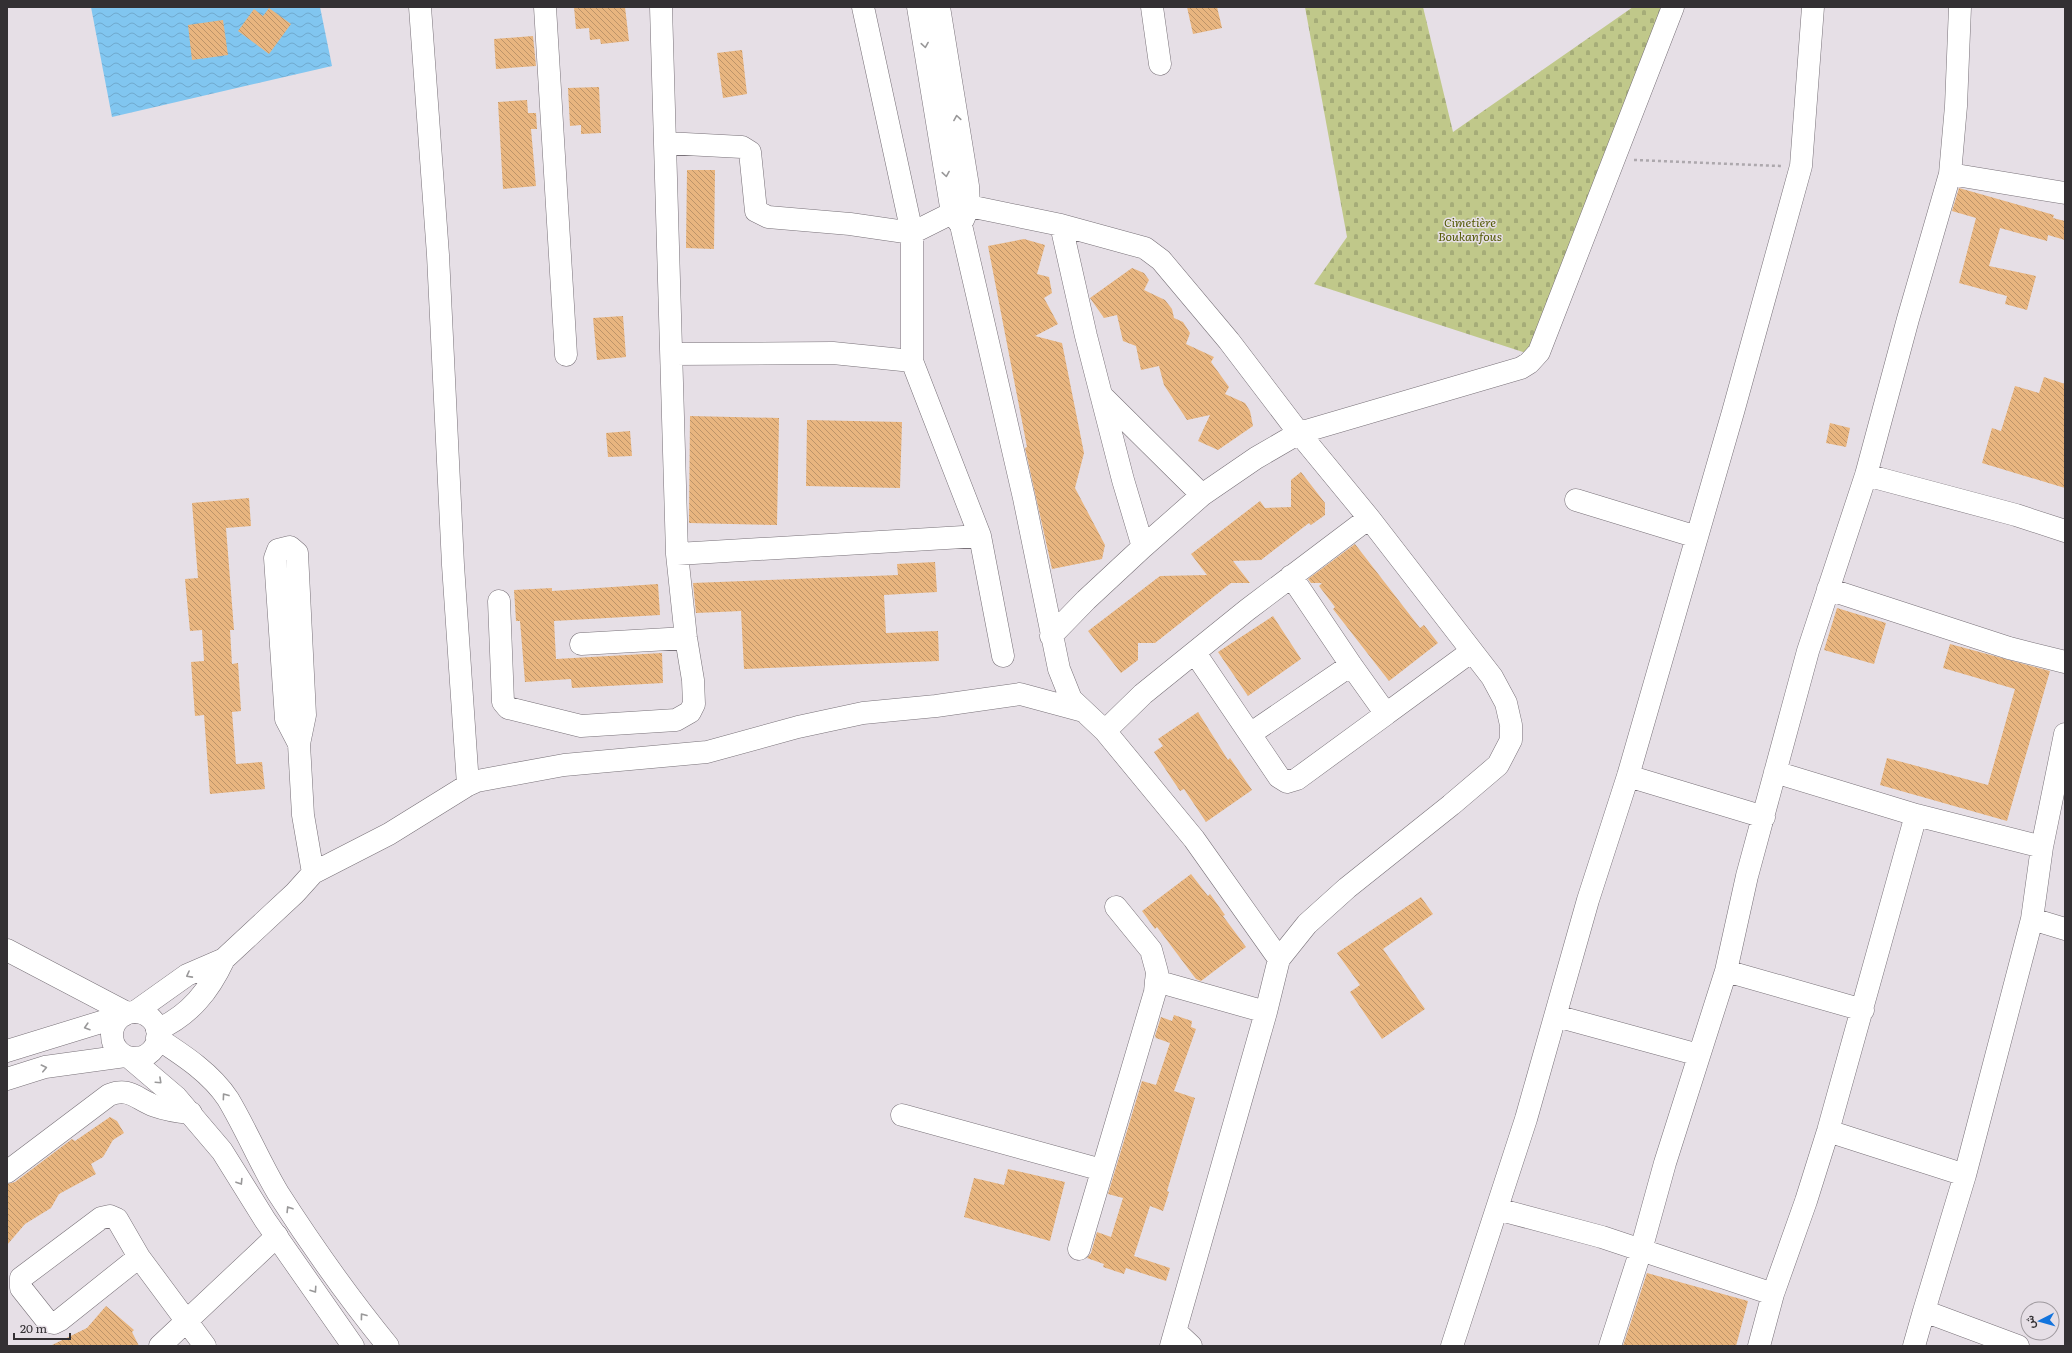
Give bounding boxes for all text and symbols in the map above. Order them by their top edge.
one-way arrow [920,42,928,49]
one-way arrow [953,115,962,121]
one-way arrow [941,171,950,177]
park label: Cimetière Boukanfous [1438,213,1502,245]
one-way arrow [186,970,193,978]
one-way arrow [84,1022,91,1031]
one-way arrow [41,1064,48,1073]
one-way arrow [155,1076,162,1083]
one-way arrow [222,1094,229,1101]
one-way arrow [236,1178,243,1185]
one-way arrow [286,1206,294,1213]
one-way arrow [309,1285,316,1292]
north arrow [2020,1301,2060,1341]
one-way arrow [361,1313,368,1320]
scale bar [14,1315,70,1341]
text: ش [2020,1315,2038,1330]
text: 20 m [20,1319,47,1337]

